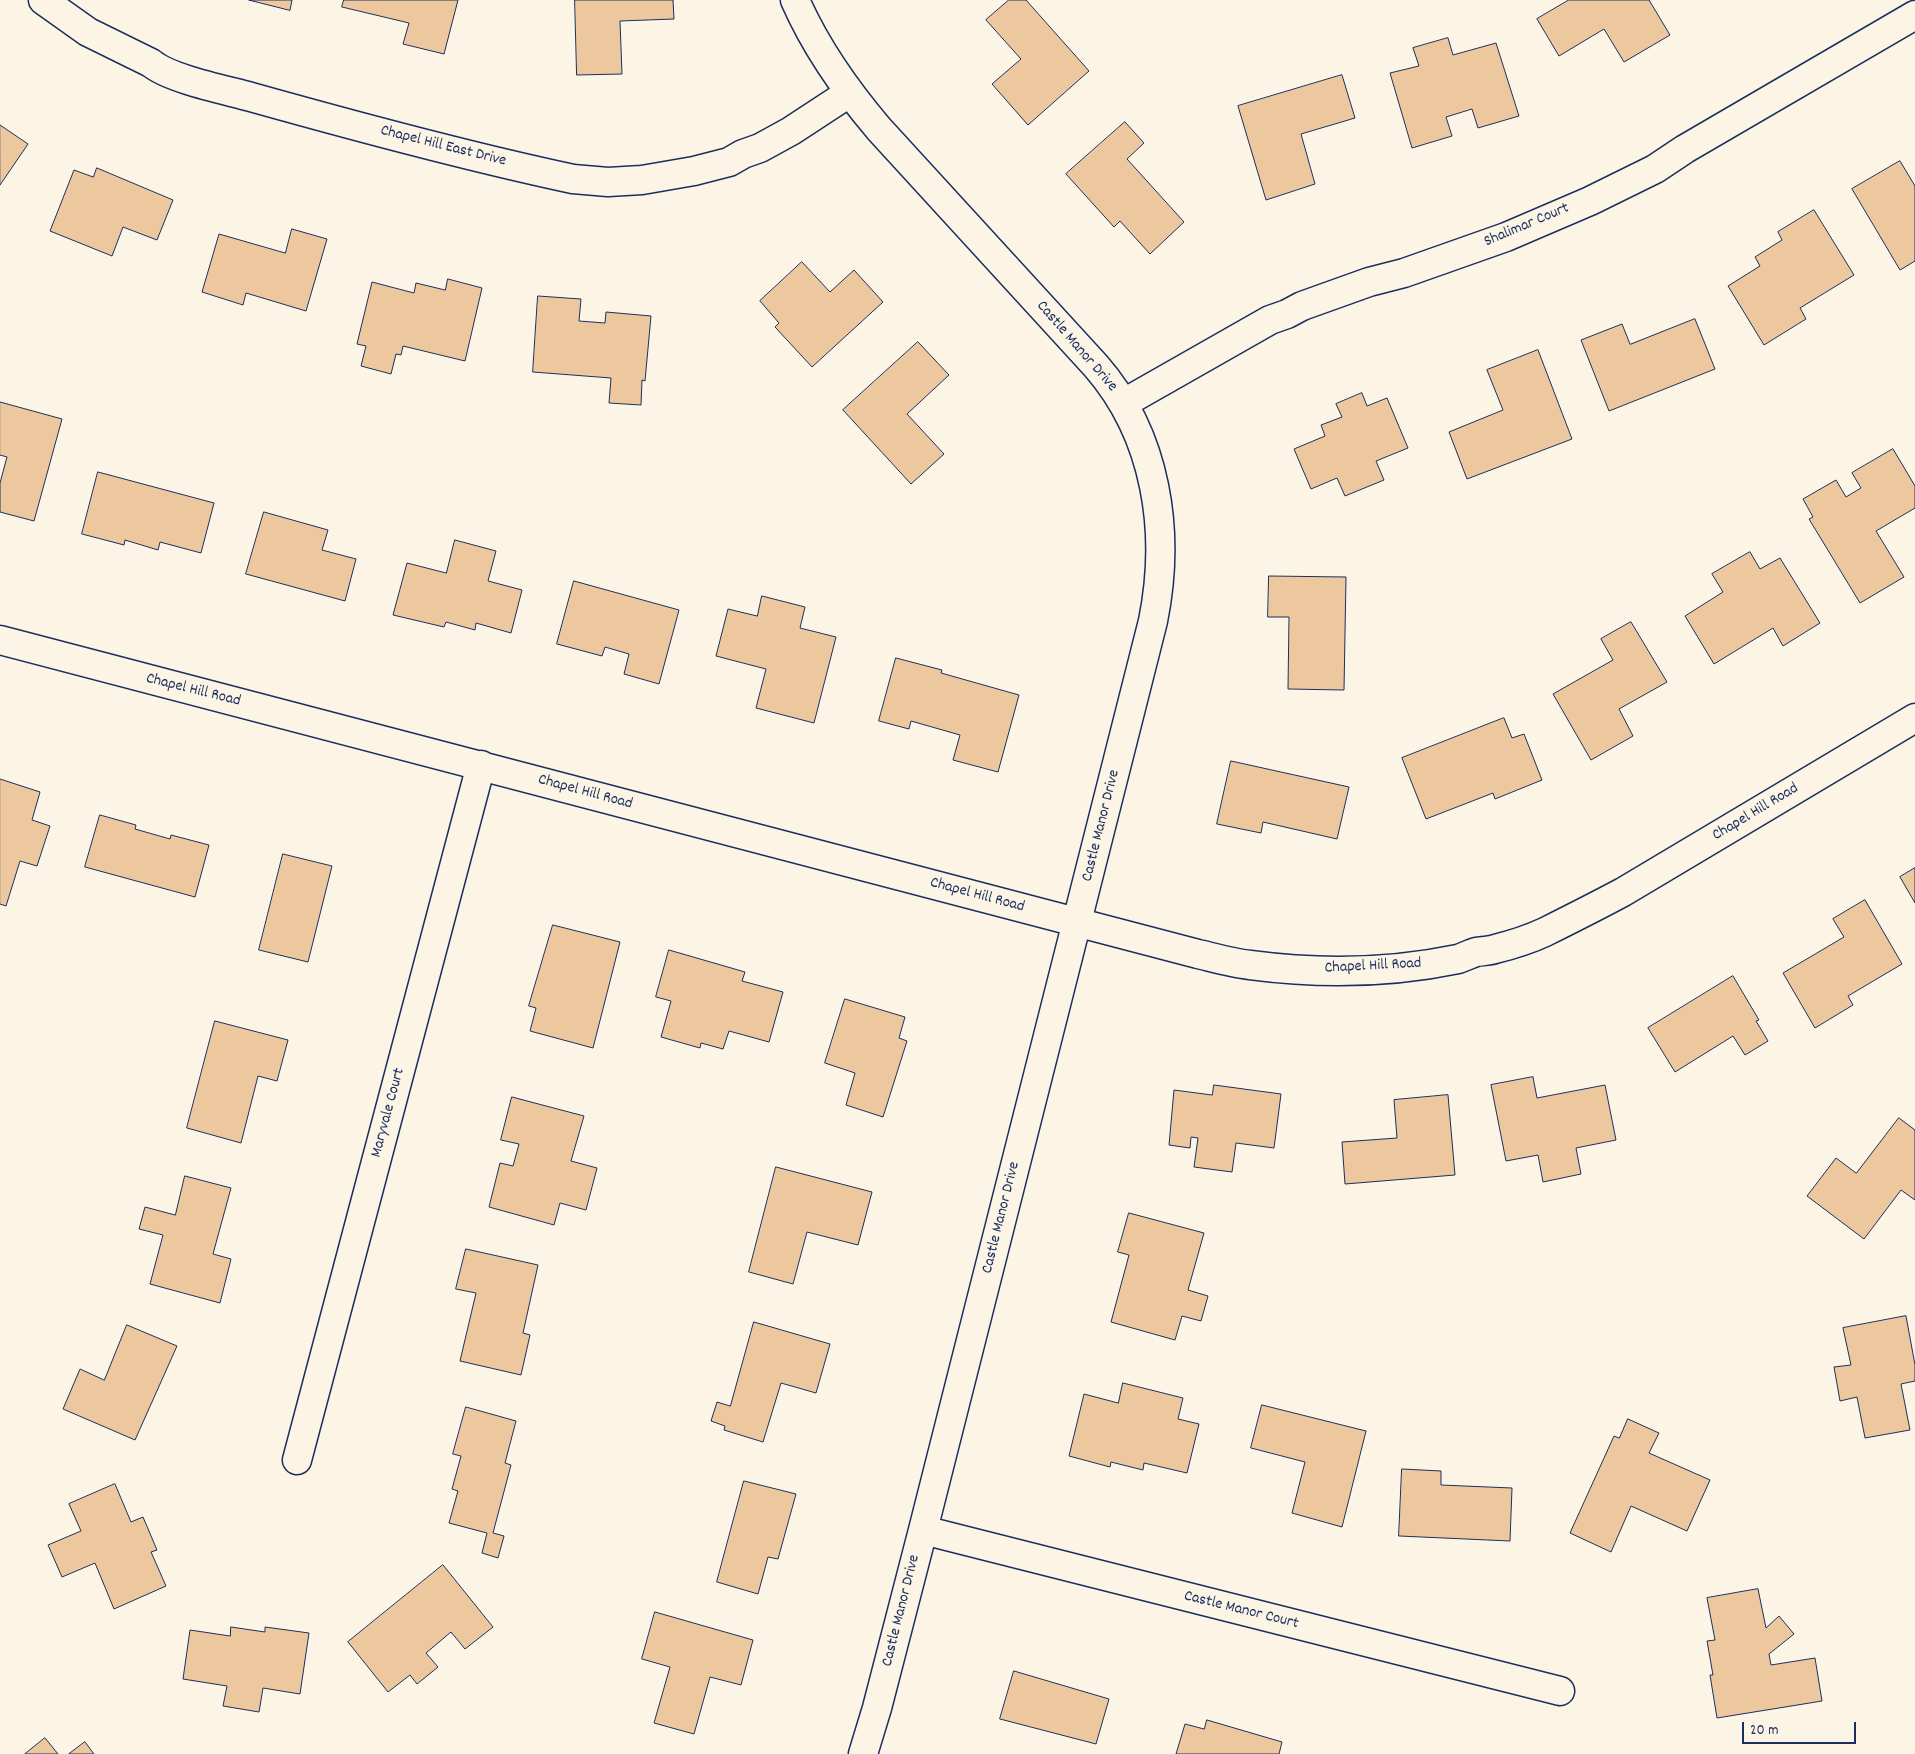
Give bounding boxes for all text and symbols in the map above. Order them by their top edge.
street label: Chapel Hill East Drive [378,122,508,172]
street label: Shalimar Court [1482,199,1572,253]
street label: Castle Manor Drive [1031,298,1121,396]
street label: Chapel Hill Road [144,670,242,712]
street label: Castle Manor Drive [1079,768,1125,884]
street label: Chapel Hill Road [536,771,634,815]
street label: Chapel Hill Road [1710,780,1802,846]
street label: Chapel Hill Road [928,874,1026,918]
street label: Chapel Hill Road [1324,955,1422,979]
street label: Maryvale Court [368,1066,410,1160]
street label: Castle Manor Drive [979,1160,1025,1276]
street label: Castle Manor Drive [879,1553,925,1669]
street label: Castle Manor Court [1182,1587,1300,1635]
scale bar [1745,1712,1859,1744]
text: 20 m [1750,1720,1778,1742]

